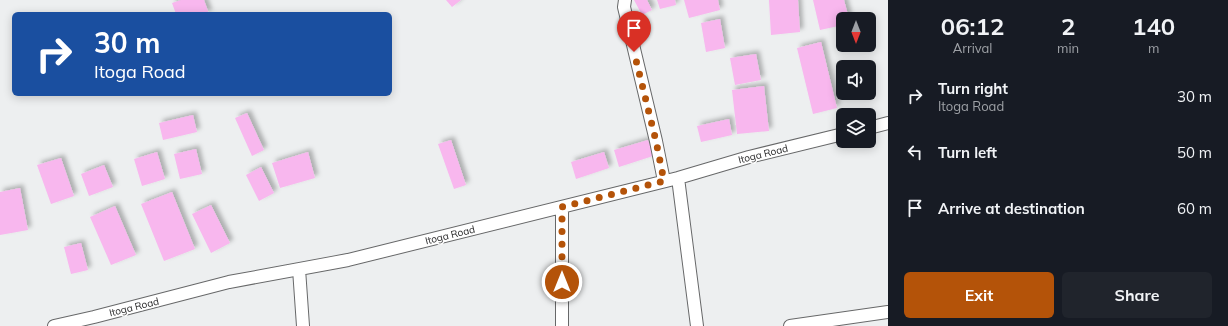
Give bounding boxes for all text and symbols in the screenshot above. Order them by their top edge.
pin [617,11,651,52]
text: 06:12 [941,11,1004,41]
text: 2 [1061,11,1075,41]
text: 140 [1132,11,1175,41]
north arrow [836,12,876,52]
map controls [836,12,876,148]
icon: arrive [623,17,645,39]
text: 30 m [94,25,160,60]
icon: right [28,28,80,80]
text: Arrival [953,40,992,56]
text: min [1057,40,1079,56]
text: m [1148,40,1159,56]
text: Itoga Road [94,60,186,83]
button: sound [836,60,876,100]
text: Turn right [938,79,1008,98]
icon: right [904,85,926,107]
text: 30 m [1177,87,1212,106]
text: Itoga Road [938,98,1004,114]
button: layers [836,108,876,148]
icon: left [904,141,926,163]
street label: Itoga Road [737,142,789,166]
text: Turn left [938,143,997,162]
text: 50 m [1177,143,1212,162]
icon: arrive [904,197,926,219]
text: Arrive at destination [938,199,1085,218]
text: 60 m [1177,199,1212,218]
street label: Itoga Road [424,223,476,247]
position arrow [541,261,583,303]
button: Exit [904,272,1054,318]
button: Share [1062,272,1212,318]
street label: Itoga Road [108,295,160,319]

